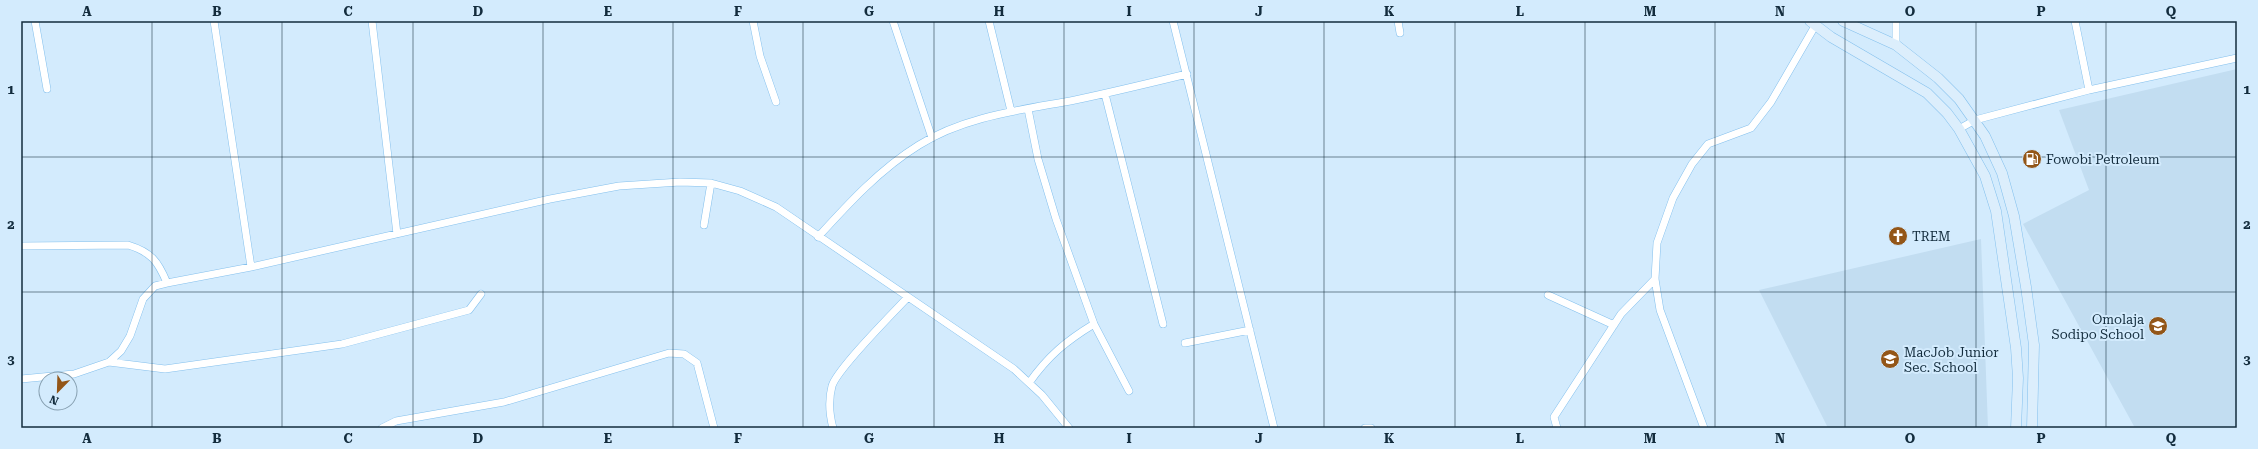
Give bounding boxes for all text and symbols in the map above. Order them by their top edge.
text: A [82,4,92,19]
text: B [212,4,222,19]
text: C [343,4,353,19]
text: D [473,4,483,19]
text: E [604,4,612,19]
text: F [734,4,742,19]
text: G [864,4,874,19]
text: H [994,4,1005,19]
text: I [1126,4,1132,19]
text: J [1255,4,1263,19]
text: K [1384,4,1395,19]
text: L [1516,4,1524,19]
text: M [1644,4,1657,19]
text: N [1775,4,1785,19]
text: O [1905,4,1916,19]
text: P [2037,4,2046,19]
text: Q [2166,4,2177,19]
text: 1 [7,82,15,97]
text: 1 [2243,82,2251,97]
fuel station icon: Fowobi Petroleum [2021,148,2043,170]
place label: Fowobi Petroleum [2046,152,2160,167]
text: 2 [7,217,15,232]
text: 2 [2243,217,2251,232]
church icon: TREM [1887,225,1909,247]
place label: TREM [1912,229,1950,244]
place label: Omolaja Sodipo School [2052,312,2144,342]
school or university icon: Omolaja Sodipo School [2147,315,2169,337]
place label: MacJob Junior Sec. School [1904,345,1999,375]
school or university icon: MacJob Junior Sec. School [1879,348,1901,370]
text: 3 [7,352,15,367]
text: 3 [2243,352,2251,367]
north arrow [38,371,78,411]
text: N [47,392,61,407]
text: A [82,431,92,446]
text: B [212,431,222,446]
text: C [343,431,353,446]
text: D [473,431,483,446]
text: E [604,431,612,446]
text: F [734,431,742,446]
text: G [864,431,874,446]
text: H [994,431,1005,446]
text: I [1126,431,1132,446]
text: J [1255,431,1263,446]
text: K [1384,431,1395,446]
text: L [1516,431,1524,446]
text: M [1644,431,1657,446]
text: N [1775,431,1785,446]
text: O [1905,431,1916,446]
text: P [2037,431,2046,446]
text: Q [2166,431,2177,446]

